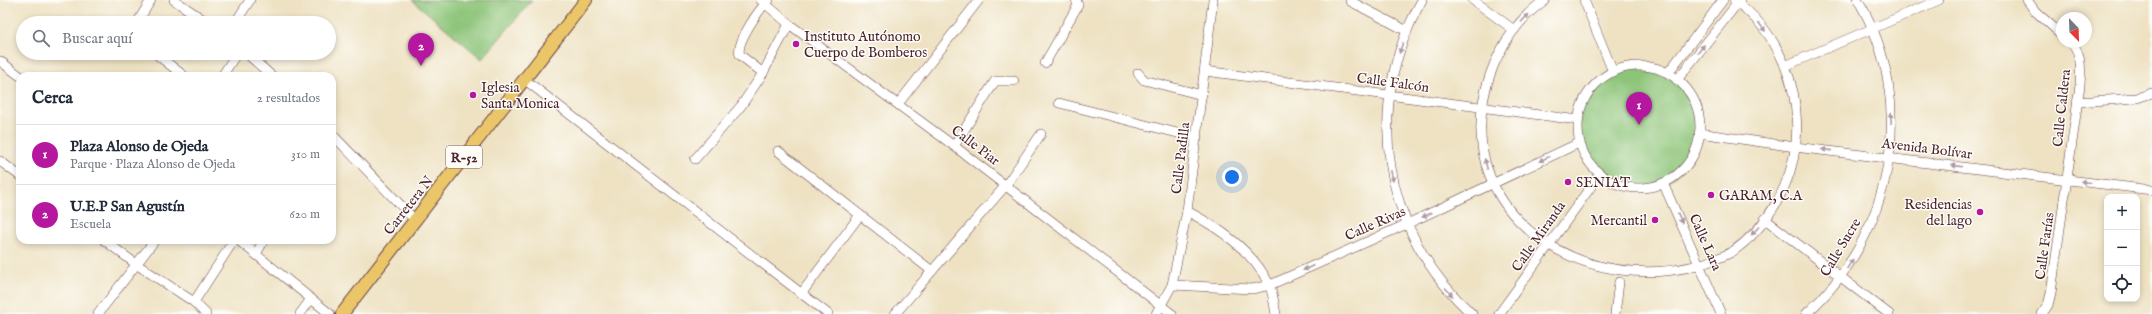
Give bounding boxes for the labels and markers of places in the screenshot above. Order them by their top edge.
place label: Instituto Autónomo Cuerpo de Bomberos [804,28,927,62]
pin: 2 [408,33,434,66]
marker: Instituto Autónomo Cuerpo de Bomberos [791,39,801,49]
place label: Iglesia Santa Monica [481,79,560,113]
marker: Iglesia Santa Monica [468,90,478,100]
pin: 1 [1626,92,1652,125]
place label: SENIAT [1576,174,1631,192]
marker: SENIAT [1563,177,1573,187]
place label: GARAM, C.A [1719,187,1803,205]
marker: GARAM, C.A [1706,190,1716,200]
place label: Residencias del lago [1904,196,1972,230]
marker: Residencias del lago [1975,207,1985,217]
place label: Mercantil [1591,212,1647,230]
marker: Mercantil [1650,215,1660,225]

